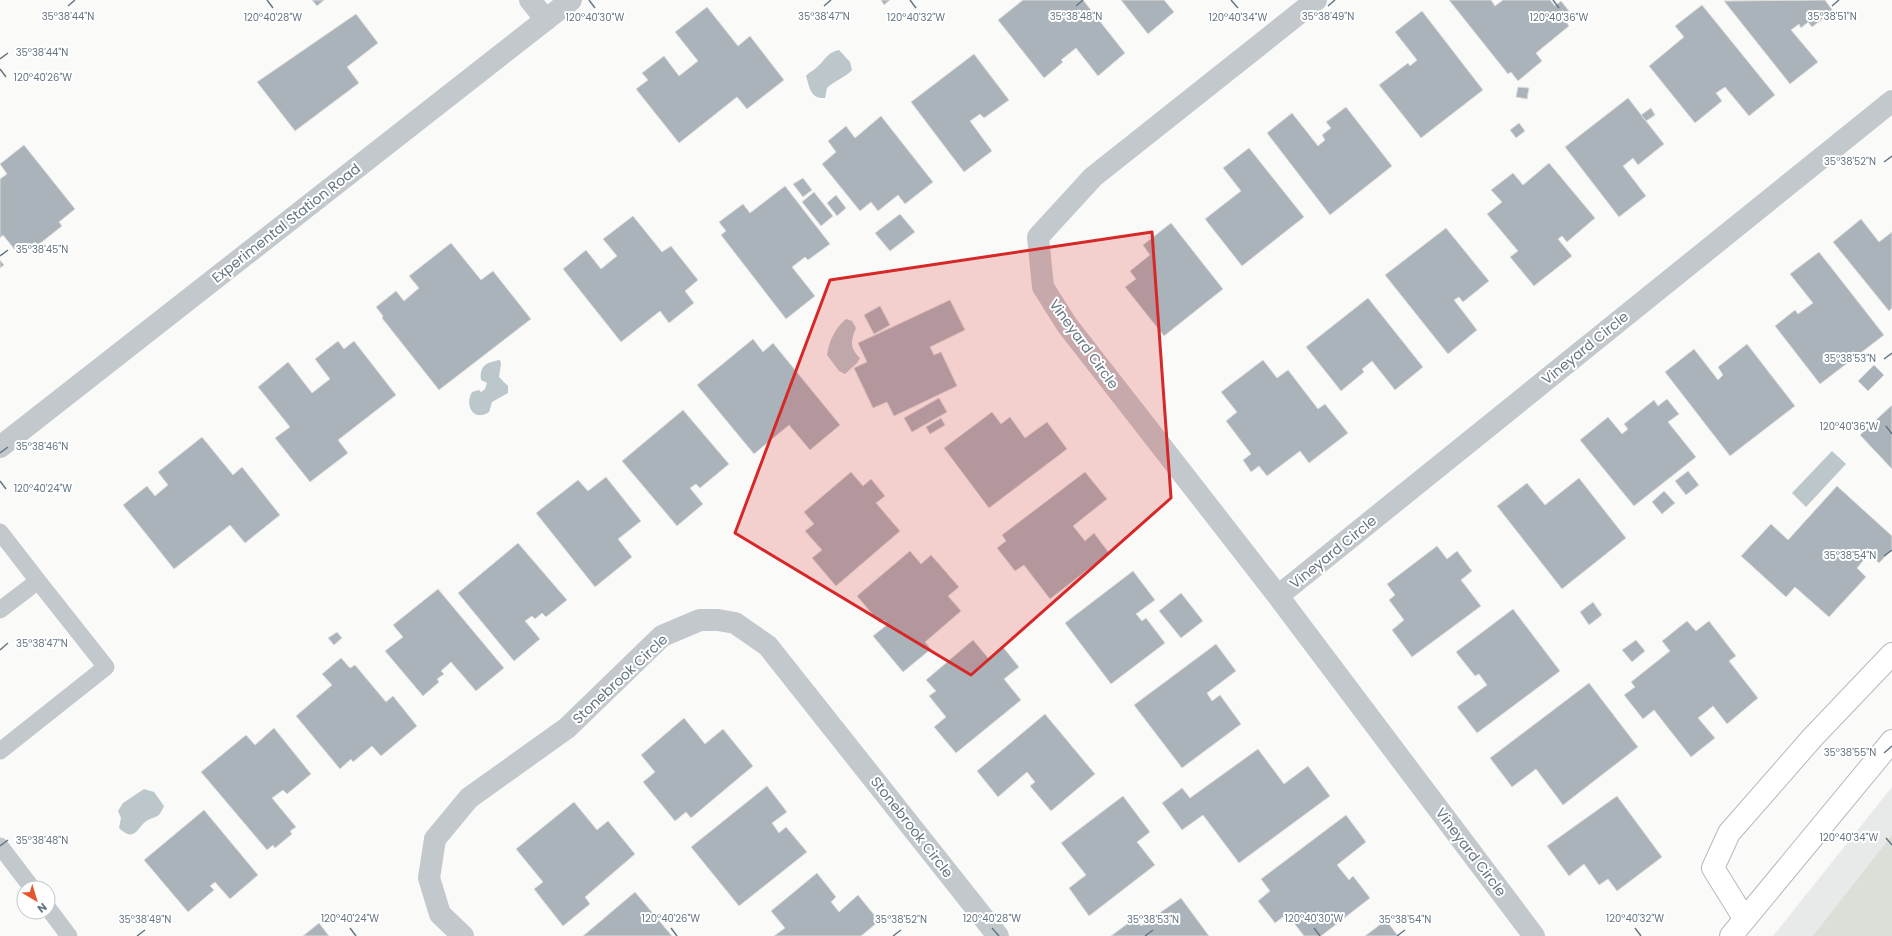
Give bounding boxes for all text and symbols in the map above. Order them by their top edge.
text: 35°38'44"N [42,9,94,24]
text: 35°38'47"N [798,9,850,24]
text: 35°38'48"N [1050,9,1102,24]
text: 35°38'49"N [1302,9,1354,24]
text: 35°38'51"N [1807,9,1857,24]
text: 120°40'28"W [244,10,302,25]
text: 120°40'30"W [566,10,624,25]
text: 120°40'32"W [887,10,945,25]
text: 120°40'34"W [1209,10,1267,25]
text: 120°40'36"W [1530,10,1588,25]
text: 35°38'44"N [16,45,68,60]
text: 120°40'26"W [14,70,72,85]
text: 35°38'52"N [1824,154,1876,169]
street label: Experimental Station Road [207,159,365,287]
text: 35°38'45"N [16,242,68,257]
street label: Vineyard Circle [1045,295,1124,393]
street label: Vineyard Circle [1537,307,1633,389]
text: 35°38'53"N [1824,351,1876,366]
text: 120°40'36"W [1820,419,1878,434]
text: 35°38'46"N [16,439,68,454]
text: 120°40'24"W [14,481,72,496]
street label: Vineyard Circle [1285,511,1381,593]
text: 35°38'54"N [1824,548,1876,563]
street label: Stonebrook Circle [568,629,672,728]
text: 35°38'47"N [16,636,68,651]
text: 35°38'55"N [1824,745,1876,760]
street label: Stonebrook Circle [866,772,958,882]
street label: Vineyard Circle [1431,803,1511,901]
text: 120°40'34"W [1820,830,1878,845]
text: 35°38'48"N [16,833,68,848]
north arrow [16,880,56,920]
text: N [34,899,50,917]
text: 120°40'24"W [321,911,379,926]
text: 120°40'26"W [642,911,700,926]
text: 120°40'28"W [963,911,1021,926]
text: 120°40'30"W [1285,911,1343,926]
text: 120°40'32"W [1606,911,1664,926]
text: 35°38'49"N [119,912,171,927]
text: 35°38'52"N [875,912,927,927]
text: 35°38'53"N [1127,912,1179,927]
text: 35°38'54"N [1379,912,1431,927]

